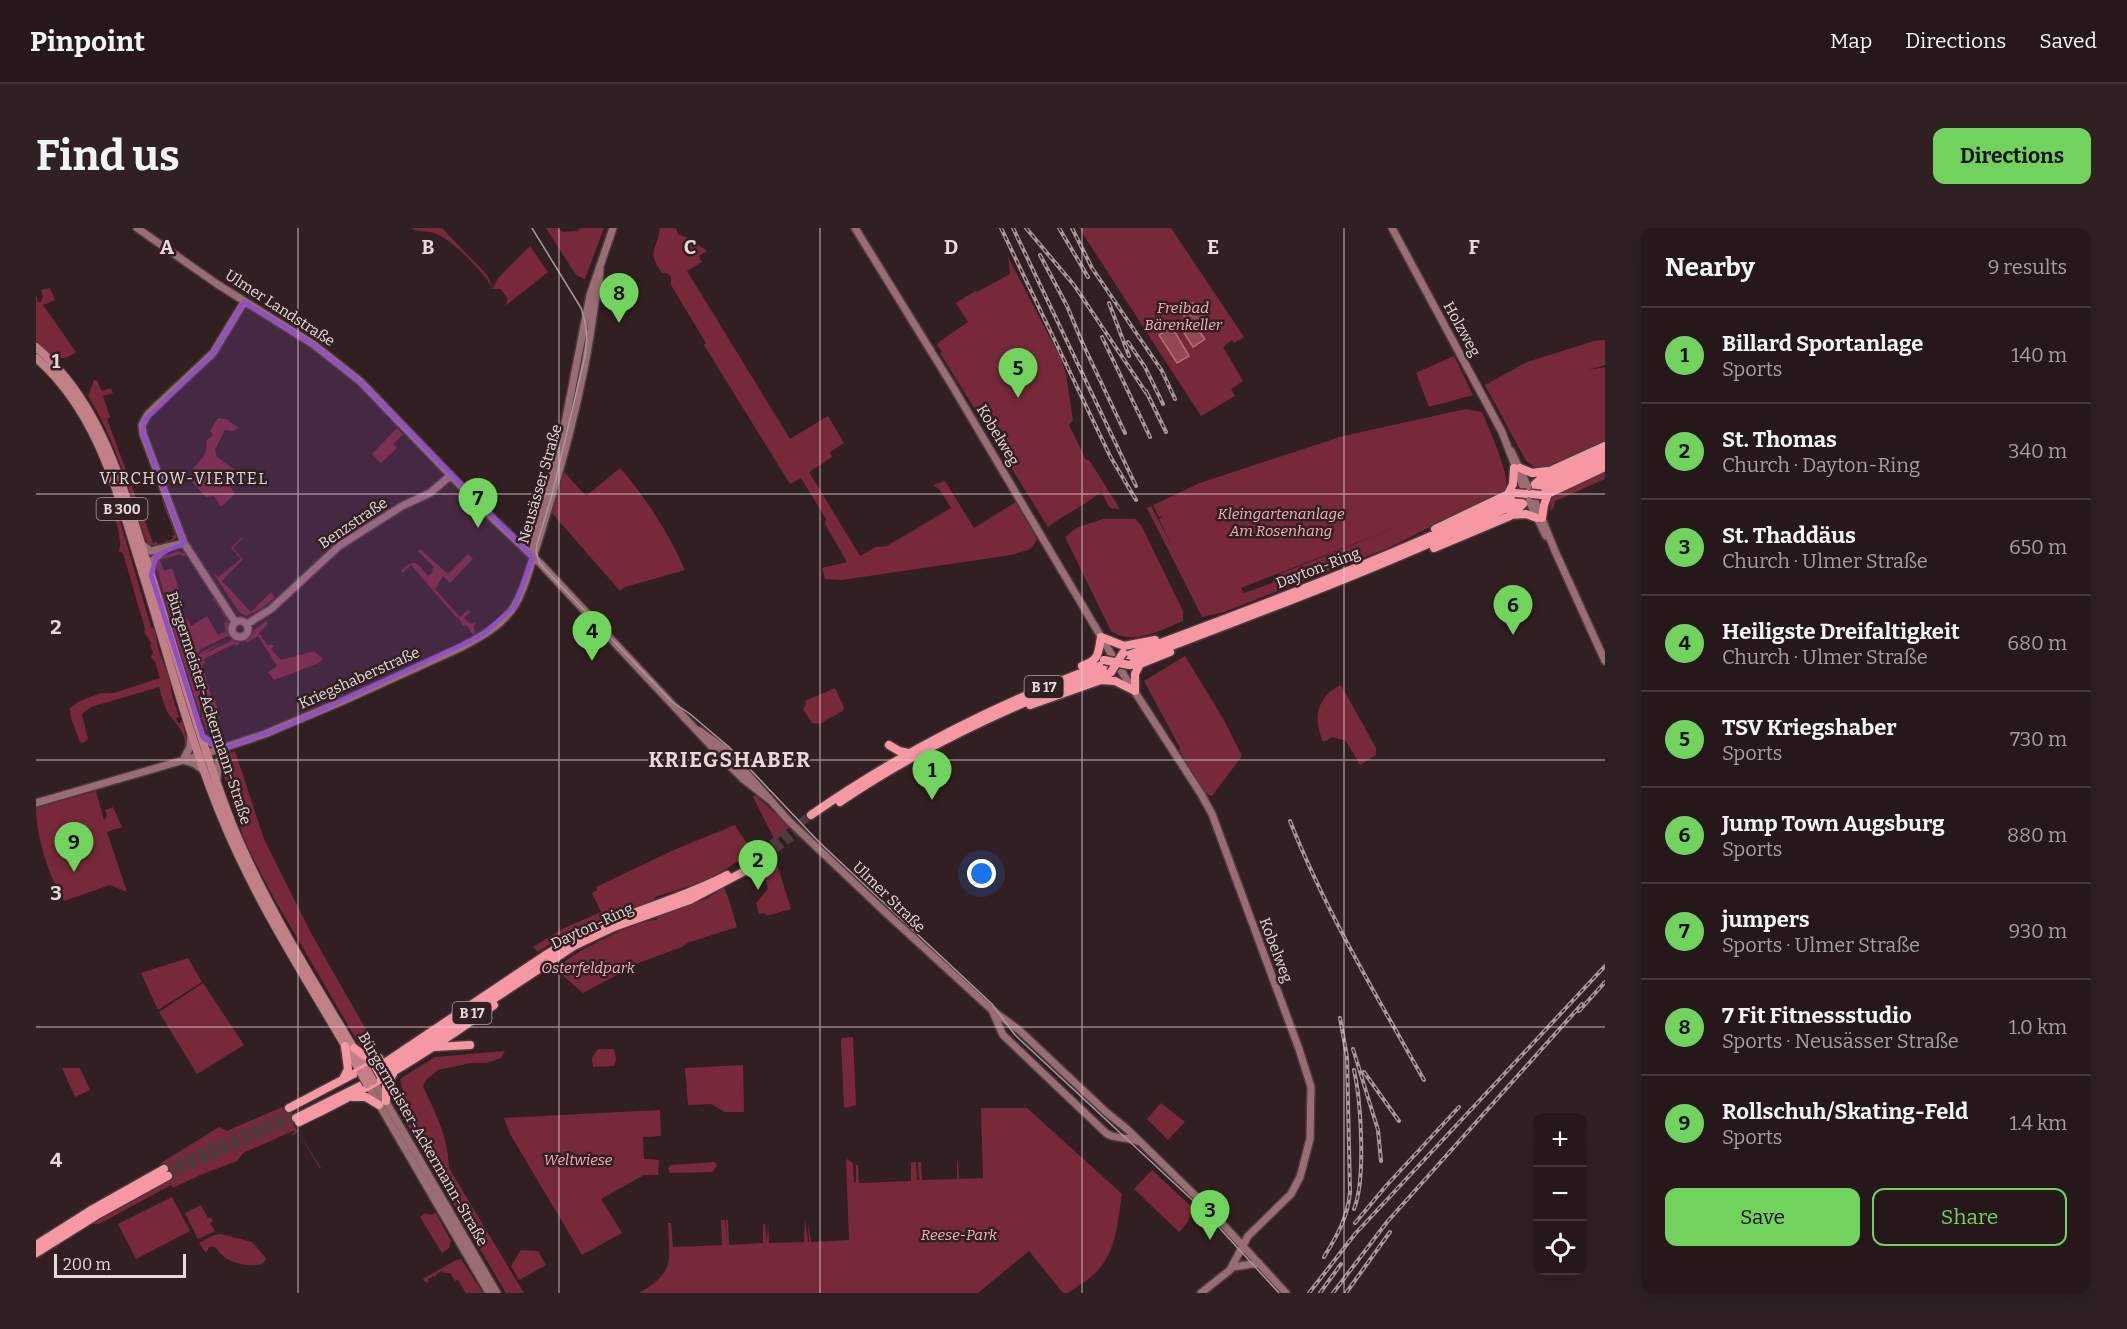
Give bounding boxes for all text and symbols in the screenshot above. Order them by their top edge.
text: Pinpoint [30,25,145,58]
text: Map [1830,28,1872,54]
text: Directions [1905,28,2006,54]
text: Saved [2039,28,2097,54]
button: Directions [1933,128,2091,184]
text: Find us [36,131,180,181]
text: A [160,235,175,259]
text: B [422,235,435,259]
text: C [684,235,696,259]
text: D [944,235,958,259]
text: E [1207,235,1219,259]
text: F [1468,235,1480,259]
text: Nearby [1665,252,1755,283]
text: 9 results [1988,255,2067,279]
street label: Ulmer Landstraße [222,266,338,350]
pin: 8 [600,274,638,323]
street label: Holzweg [1440,298,1484,360]
park label: Freibad Bärenkeller [1144,299,1223,334]
text: Billard Sportanlage [1722,330,1923,357]
text: 1 [1680,343,1689,367]
text: 140 m [2011,343,2067,367]
pin: 5 [998,348,1038,398]
text: 1 [52,349,61,373]
text: Sports [1722,357,1782,381]
street label: Kobelweg [973,401,1023,469]
street label: Neusässer Straße [514,422,566,546]
text: St. Thomas [1722,426,1837,453]
text: 2 [1679,439,1690,463]
text: 340 m [2008,439,2067,463]
text: Church · Dayton-Ring [1722,453,1920,477]
district label: VIRCHOW-VIERTEL [99,469,269,488]
pin: 7 [458,478,498,528]
street label: Benzstraße [315,493,391,553]
road number: B 300 [96,498,148,520]
park label: Kleingartenanlage Am Rosenhang [1217,505,1345,540]
text: St. Thaddäus [1722,522,1856,549]
text: 3 [1679,535,1690,559]
text: 650 m [2009,535,2067,559]
street label: Dayton-Ring [1273,544,1363,592]
text: Church · Ulmer Straße [1722,549,1928,573]
pin: 6 [1494,586,1532,635]
street label: Bürgermeister-Ackermann-Straße [163,589,255,827]
pin: 4 [572,612,612,661]
text: 2 [50,615,62,639]
text: Heiligste Dreifaltigkeit [1722,618,1960,645]
text: 4 [1678,631,1691,655]
text: 680 m [2007,631,2067,655]
street label: Kriegshaberstraße [296,643,422,713]
text: Church · Ulmer Straße [1722,645,1928,669]
road number: B 17 [1024,676,1064,698]
text: TSV Kriegshaber [1722,714,1897,741]
text: 5 [1679,727,1690,751]
text: 730 m [2010,727,2067,751]
text: Sports [1722,741,1782,765]
district label: KRIEGSHABER [649,747,812,773]
pin: 1 [912,750,952,800]
text: Jump Town Augsburg [1722,810,1945,837]
pin: 9 [54,822,93,872]
text: 6 [1679,823,1690,847]
text: 880 m [2007,823,2067,847]
text: Sports [1722,837,1782,861]
pin: 2 [738,840,778,890]
street label: Ulmer Straße [849,858,929,936]
your location [967,859,996,888]
text: 3 [50,881,62,905]
street label: Dayton-Ring [548,899,636,953]
text: jumpers [1722,906,1810,933]
street label: Kobelweg [1255,915,1297,985]
text: 7 [1679,919,1690,943]
text: 930 m [2008,919,2067,943]
text: Sports · Ulmer Straße [1722,933,1920,957]
park label: Osterfeldpark [541,959,636,977]
road number: B 17 [452,1002,492,1024]
text: 7 Fit Fitnessstudio [1722,1002,1912,1029]
text: 8 [1678,1015,1691,1039]
text: 1.0 km [2009,1015,2067,1039]
street label: Bürgermeister-Ackermann-Straße [354,1029,492,1249]
text: Sports · Neusässer Straße [1722,1029,1959,1053]
text: Rollschuh/Skating-Feld [1722,1098,1968,1125]
text: 9 [1679,1111,1690,1135]
text: 1.4 km [2009,1111,2067,1135]
map controls [1533,1113,1587,1275]
button: + [1533,1113,1587,1167]
text: Sports [1722,1125,1782,1149]
text: 4 [50,1148,62,1172]
park label: Weltwiese [544,1151,613,1169]
button: − [1533,1167,1587,1221]
button: Save [1665,1188,1860,1246]
button: Share [1872,1188,2067,1246]
pin: 3 [1190,1190,1230,1240]
button: locate [1533,1221,1587,1275]
park label: Reese-Park [921,1226,998,1244]
scale bar [54,1251,186,1278]
text: 200 m [63,1255,111,1274]

